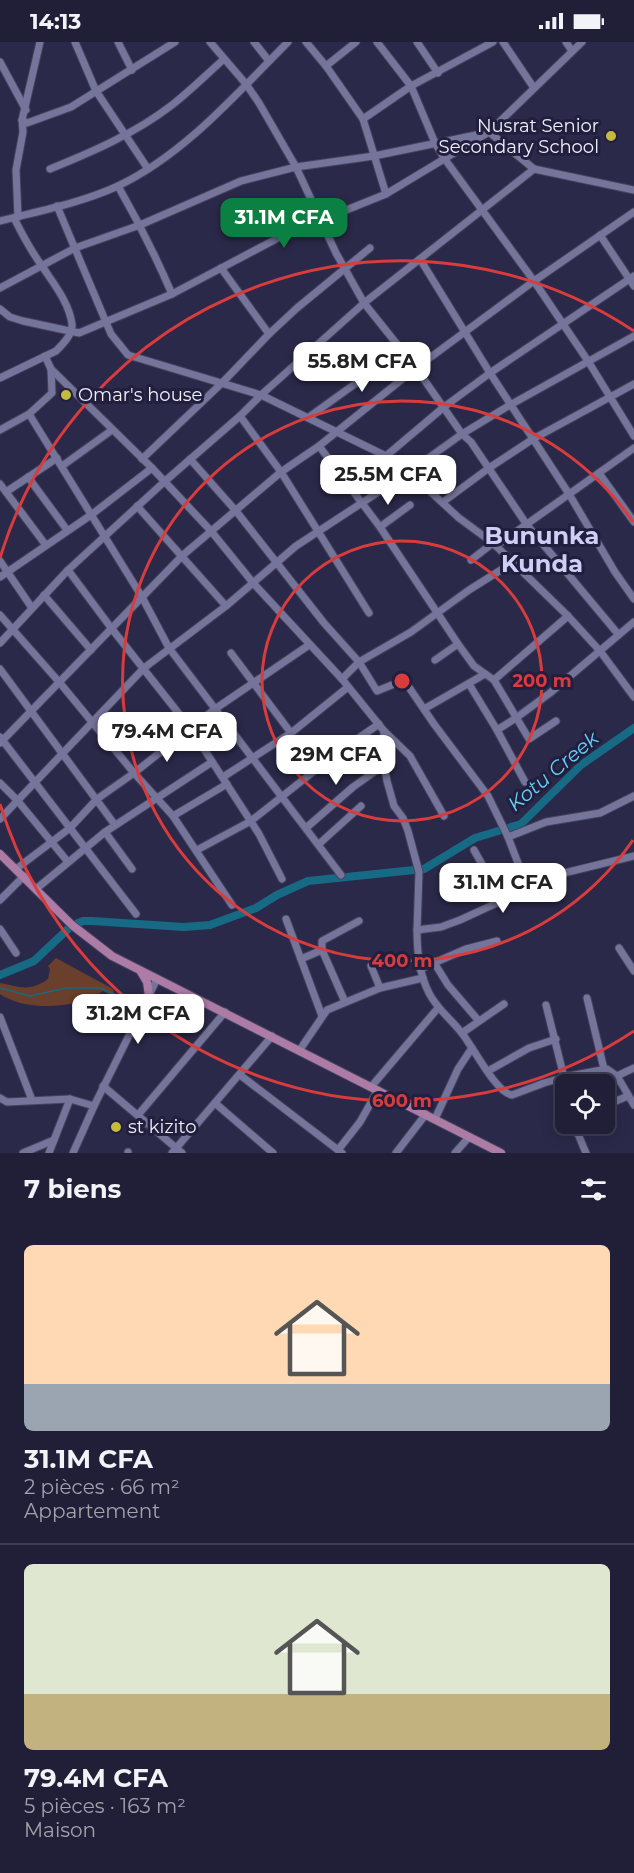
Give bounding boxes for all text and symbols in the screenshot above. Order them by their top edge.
text: 14:13 [30,8,81,35]
place label: Nusrat Senior Secondary School [439,115,599,158]
marker: Nusrat Senior Secondary School [604,129,618,143]
pin: 31.1M CFA [215,198,353,249]
text: 31.1M CFA [234,205,334,229]
pin: 55.8M CFA [293,342,431,393]
text: 55.8M CFA [307,349,417,373]
place label: Omar's house [78,384,203,406]
marker: Omar's house [59,388,73,402]
pin: 25.5M CFA [319,455,457,506]
text: 25.5M CFA [334,462,442,486]
district label: Bununka Kunda [485,521,599,578]
text: 200 m [512,670,572,692]
centre of rings [392,671,412,691]
pin: 79.4M CFA [98,712,236,763]
text: 79.4M CFA [112,719,222,743]
water label: Kotu Creek [503,725,604,816]
pin: 29M CFA [281,735,391,786]
text: 29M CFA [290,742,382,766]
pin: 31.1M CFA [434,863,572,914]
text: 31.1M CFA [453,870,553,894]
text: 400 m [372,950,432,972]
pin: 31.2M CFA [69,994,207,1045]
text: 31.2M CFA [86,1001,190,1025]
map controls [555,1074,615,1134]
button: locate [555,1074,615,1134]
text: 600 m [372,1090,432,1112]
place label: st kizito [128,1116,197,1138]
marker: st kizito [109,1120,123,1134]
text: 7 biens [24,1173,121,1205]
icon: filters [577,1173,610,1206]
icon: home [263,1284,371,1392]
text: 31.1M CFA [24,1443,153,1475]
text: 2 pièces · 66 m² [24,1475,179,1499]
text: Appartement [24,1499,160,1523]
icon: home [263,1603,371,1711]
text: 79.4M CFA [24,1762,168,1794]
text: 5 pièces · 163 m² [24,1794,186,1818]
text: Maison [24,1818,96,1842]

